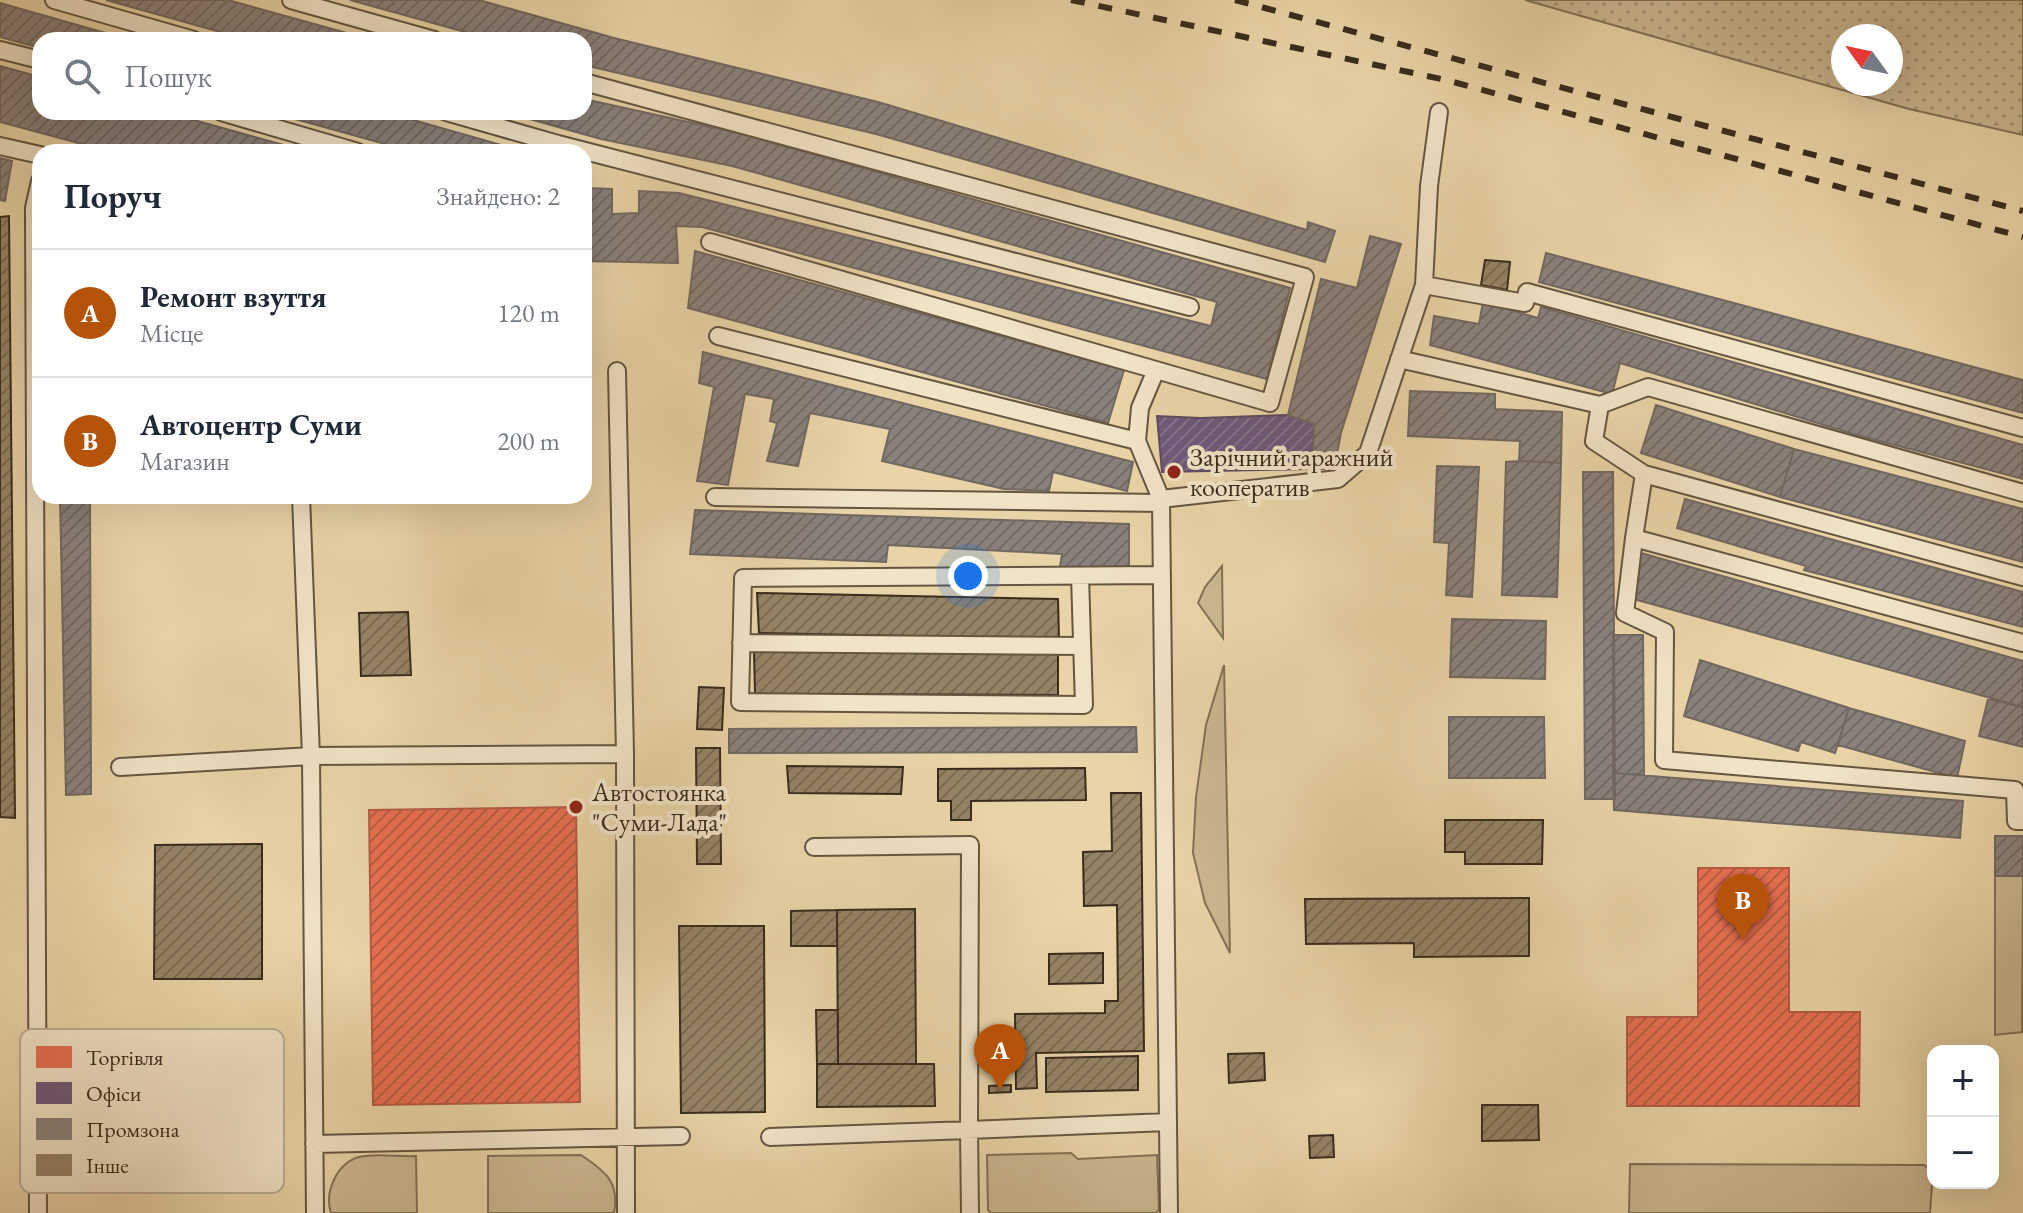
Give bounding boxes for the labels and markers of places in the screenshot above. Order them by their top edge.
place label: Зарічний гаражний кооператив [1190,440,1393,504]
marker: Зарічний гаражний кооператив [1165,463,1183,481]
place label: Автостоянка "Суми-Лада" [591,775,727,839]
marker: Автостоянка "Суми-Лада" [567,798,585,816]
pin: B [1717,874,1769,940]
pin: A [974,1024,1026,1090]

